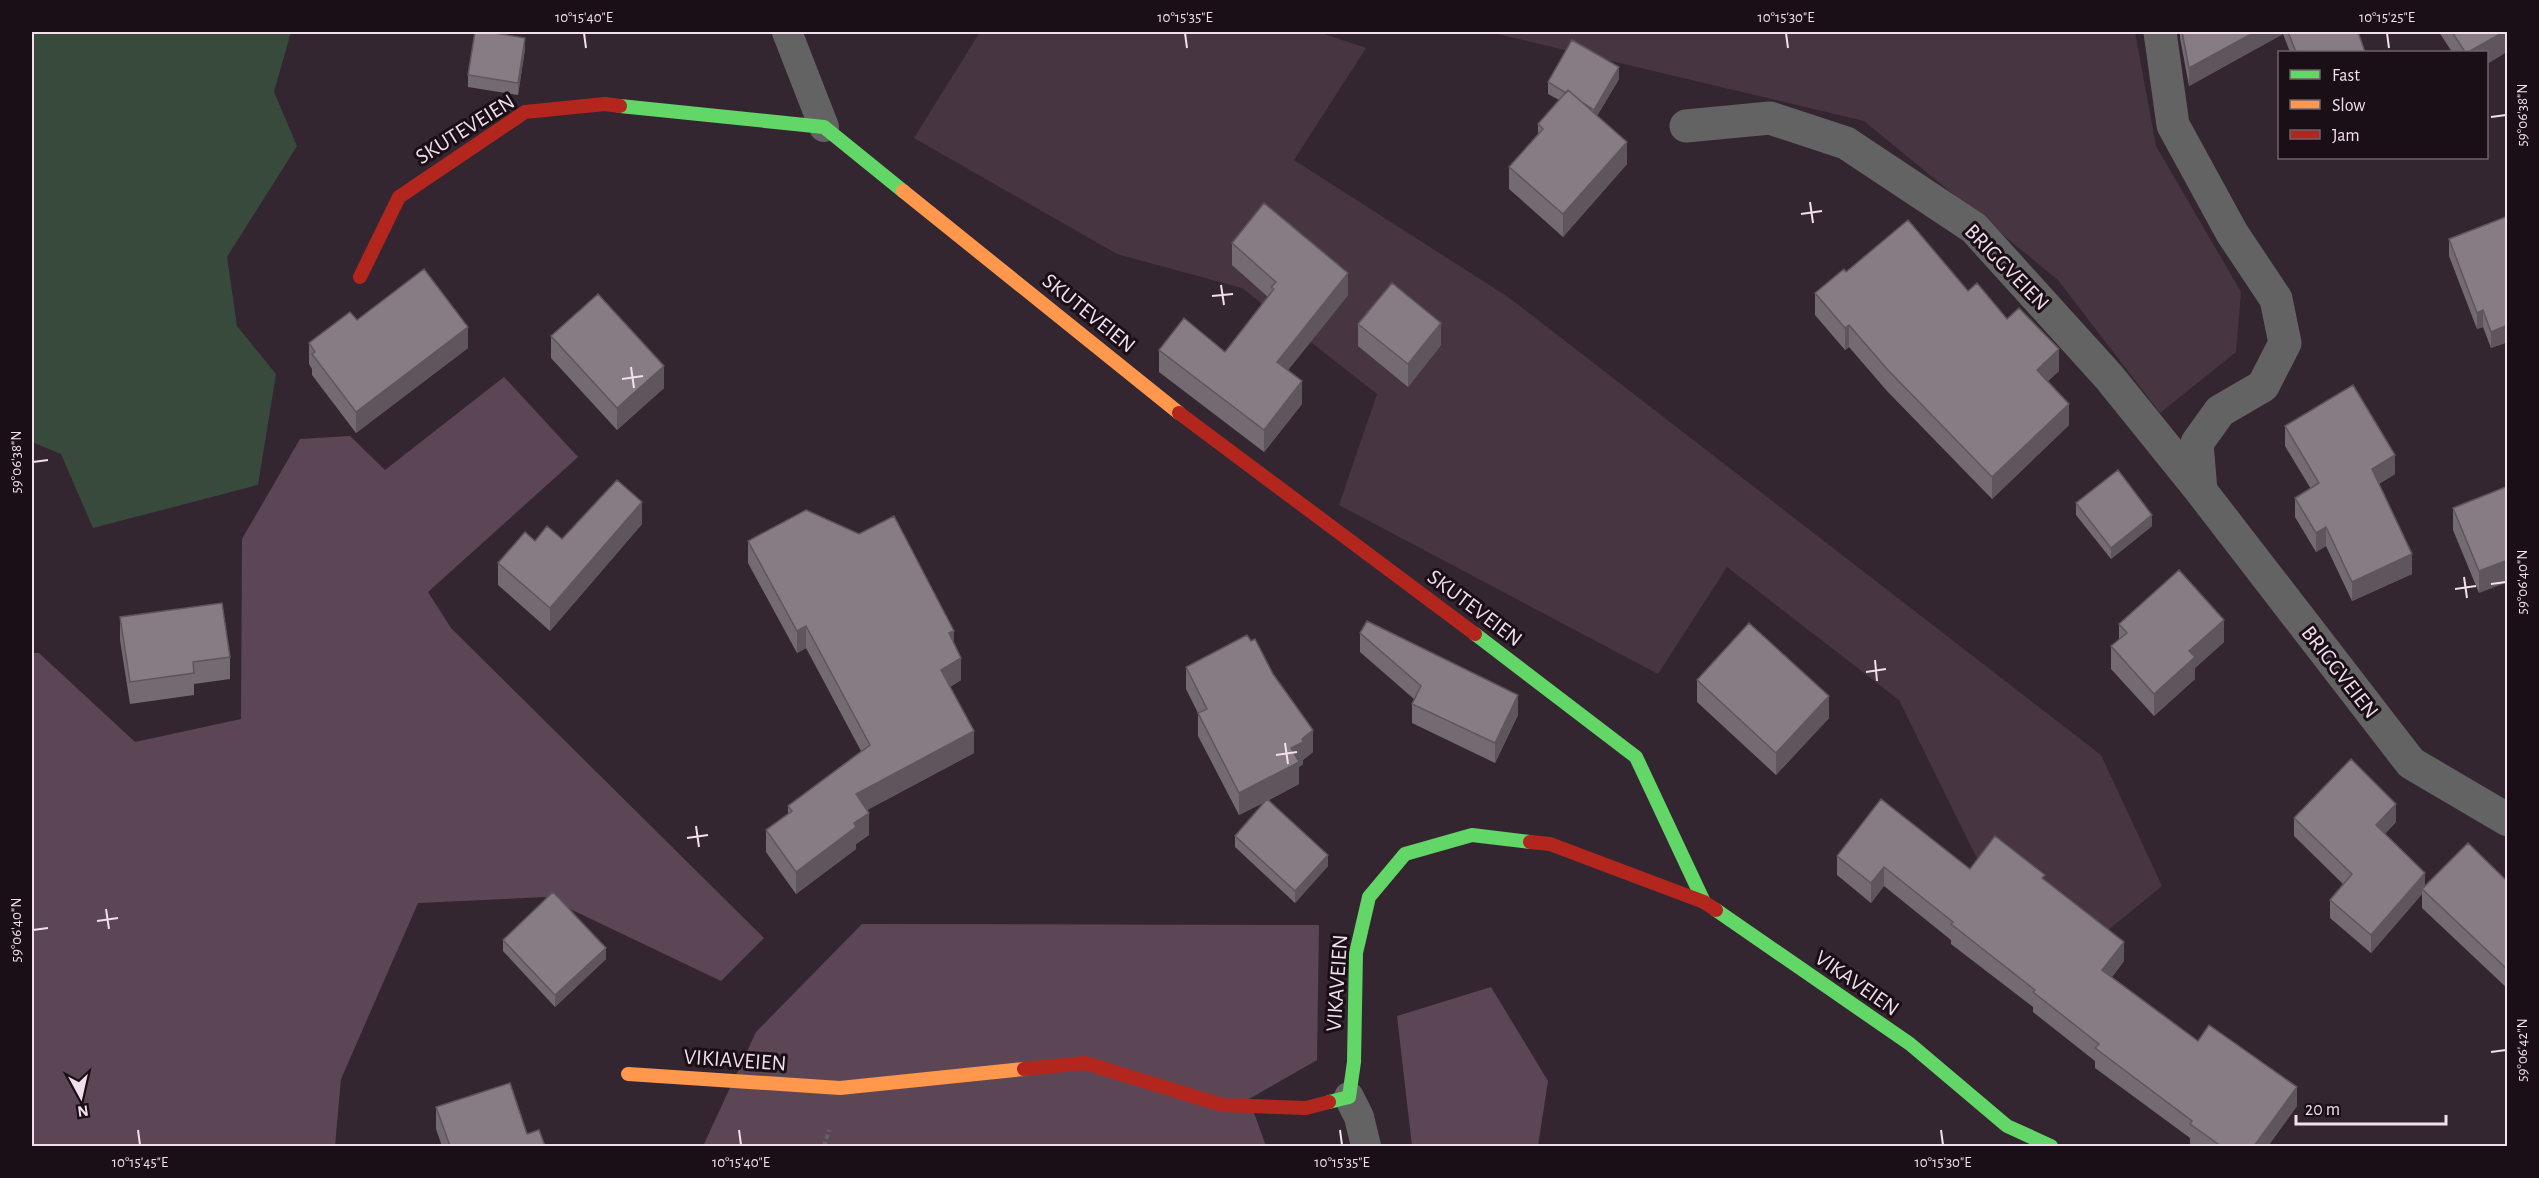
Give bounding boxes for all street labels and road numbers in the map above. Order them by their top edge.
street label: SKUTEVEIEN [412,90,518,168]
street label: BRIGGVEIEN [1961,220,2053,314]
street label: SKUTEVEIEN [1039,269,1139,357]
street label: SKUTEVEIEN [1424,565,1526,651]
street label: BRIGGVEIEN [2297,622,2383,722]
street label: VIKAVEIEN [1323,934,1351,1032]
street label: VIKAVEIEN [1811,946,1903,1020]
street label: VIKIAVEIEN [683,1045,787,1075]

